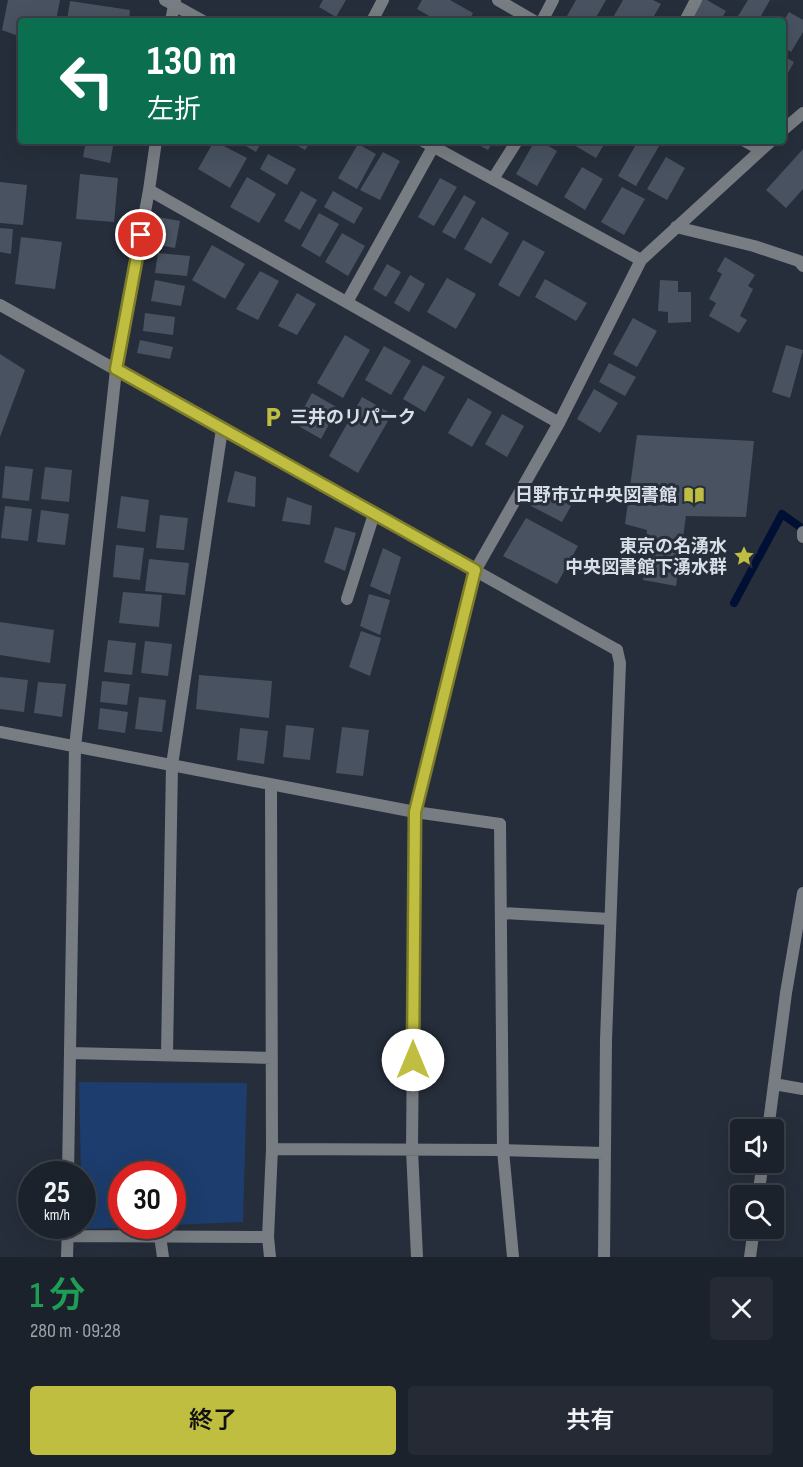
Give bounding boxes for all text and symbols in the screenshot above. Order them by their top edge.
text: 130 m [147,36,237,87]
icon: left [48,42,126,120]
text: 左折 [147,94,201,126]
pin [115,209,166,260]
icon: arrive [124,218,157,251]
parking icon: 三井のリパーク [261,405,285,429]
place label: 三井のリパーク [290,407,416,428]
library icon: 日野市立中央図書館 [682,483,706,507]
place label: 日野市立中央図書館 [515,485,677,506]
place label: 東京の名湧水 中央図書館下湧水群 [565,536,727,578]
place icon: 東京の名湧水 中央図書館下湧水群 [732,544,756,568]
position arrow [381,1028,445,1092]
map controls [730,1119,784,1239]
button: sound [730,1119,784,1173]
speed limit sign: 30 [108,1161,186,1239]
text: 25 [44,1175,70,1211]
button: search [730,1185,784,1239]
text: km/h [44,1206,70,1225]
text: 1 分 [30,1275,85,1318]
button: close [710,1277,773,1340]
text: 280 m · 09:28 [30,1319,121,1343]
button: 終了 [30,1386,396,1455]
button: 共有 [408,1386,773,1455]

